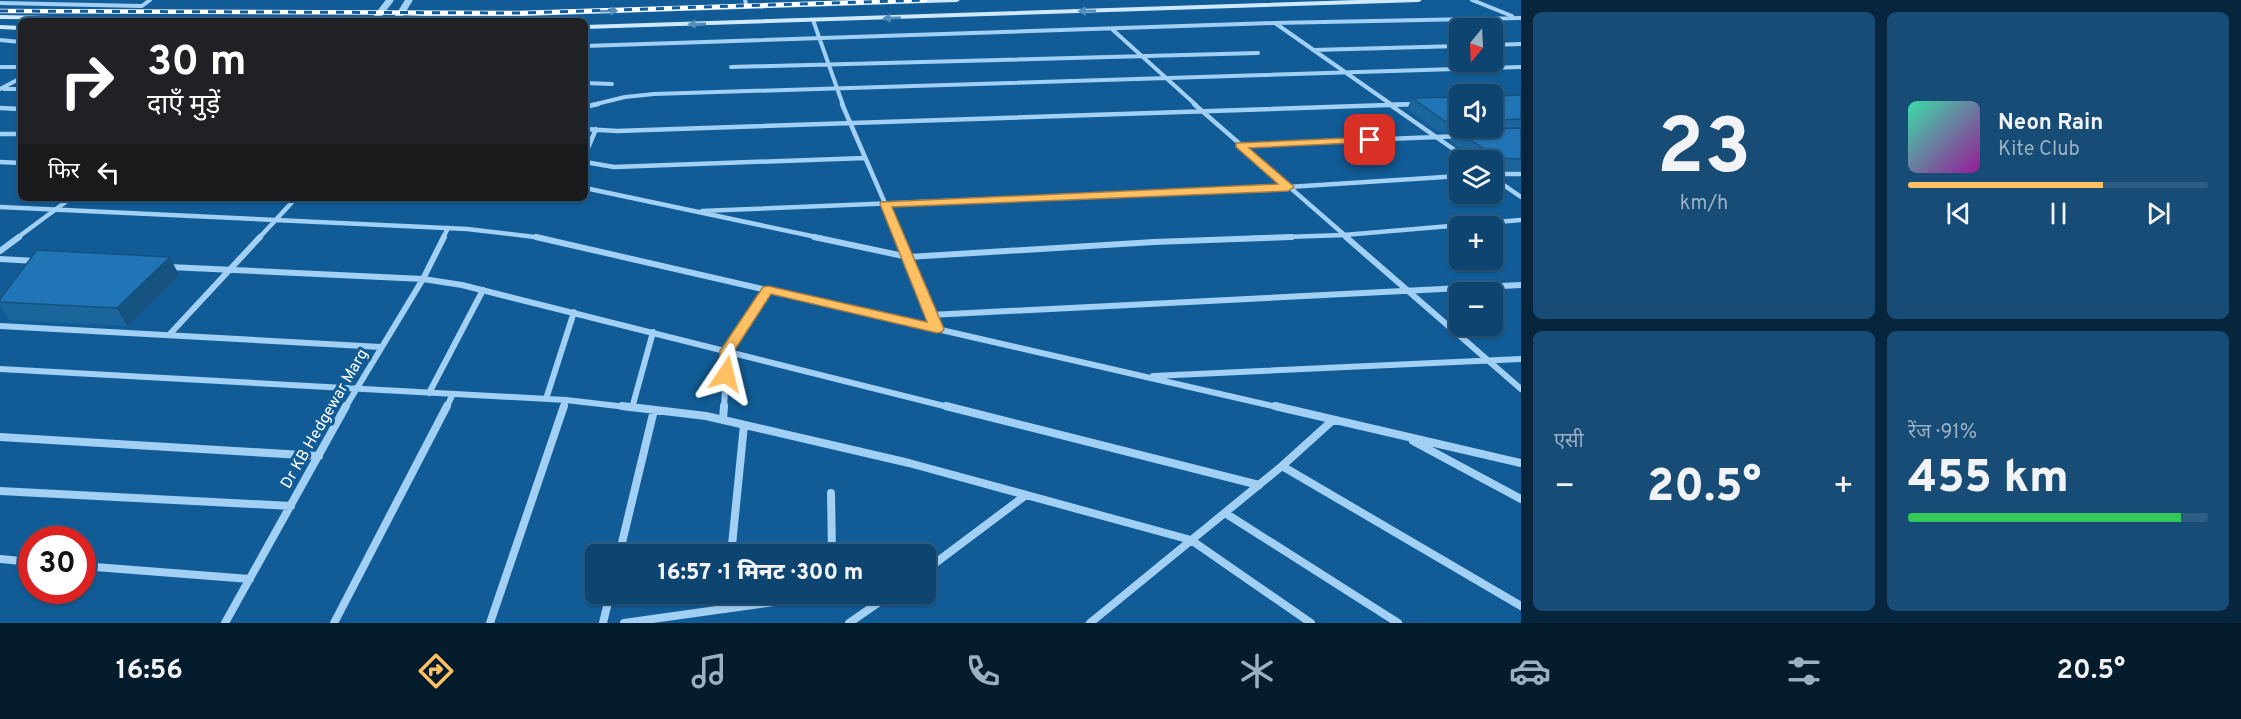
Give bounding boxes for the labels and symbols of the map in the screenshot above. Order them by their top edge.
one-way arrow [599,6,618,16]
one-way arrow [1078,7,1097,16]
one-way arrow [883,13,902,22]
north arrow [1449,18,1503,72]
one-way arrow [688,19,707,28]
pin [1344,114,1395,165]
position arrow [694,342,758,406]
street label: Dr KB Hedgewar Marg [277,346,373,492]
speed limit sign: 30 [18,526,96,604]

